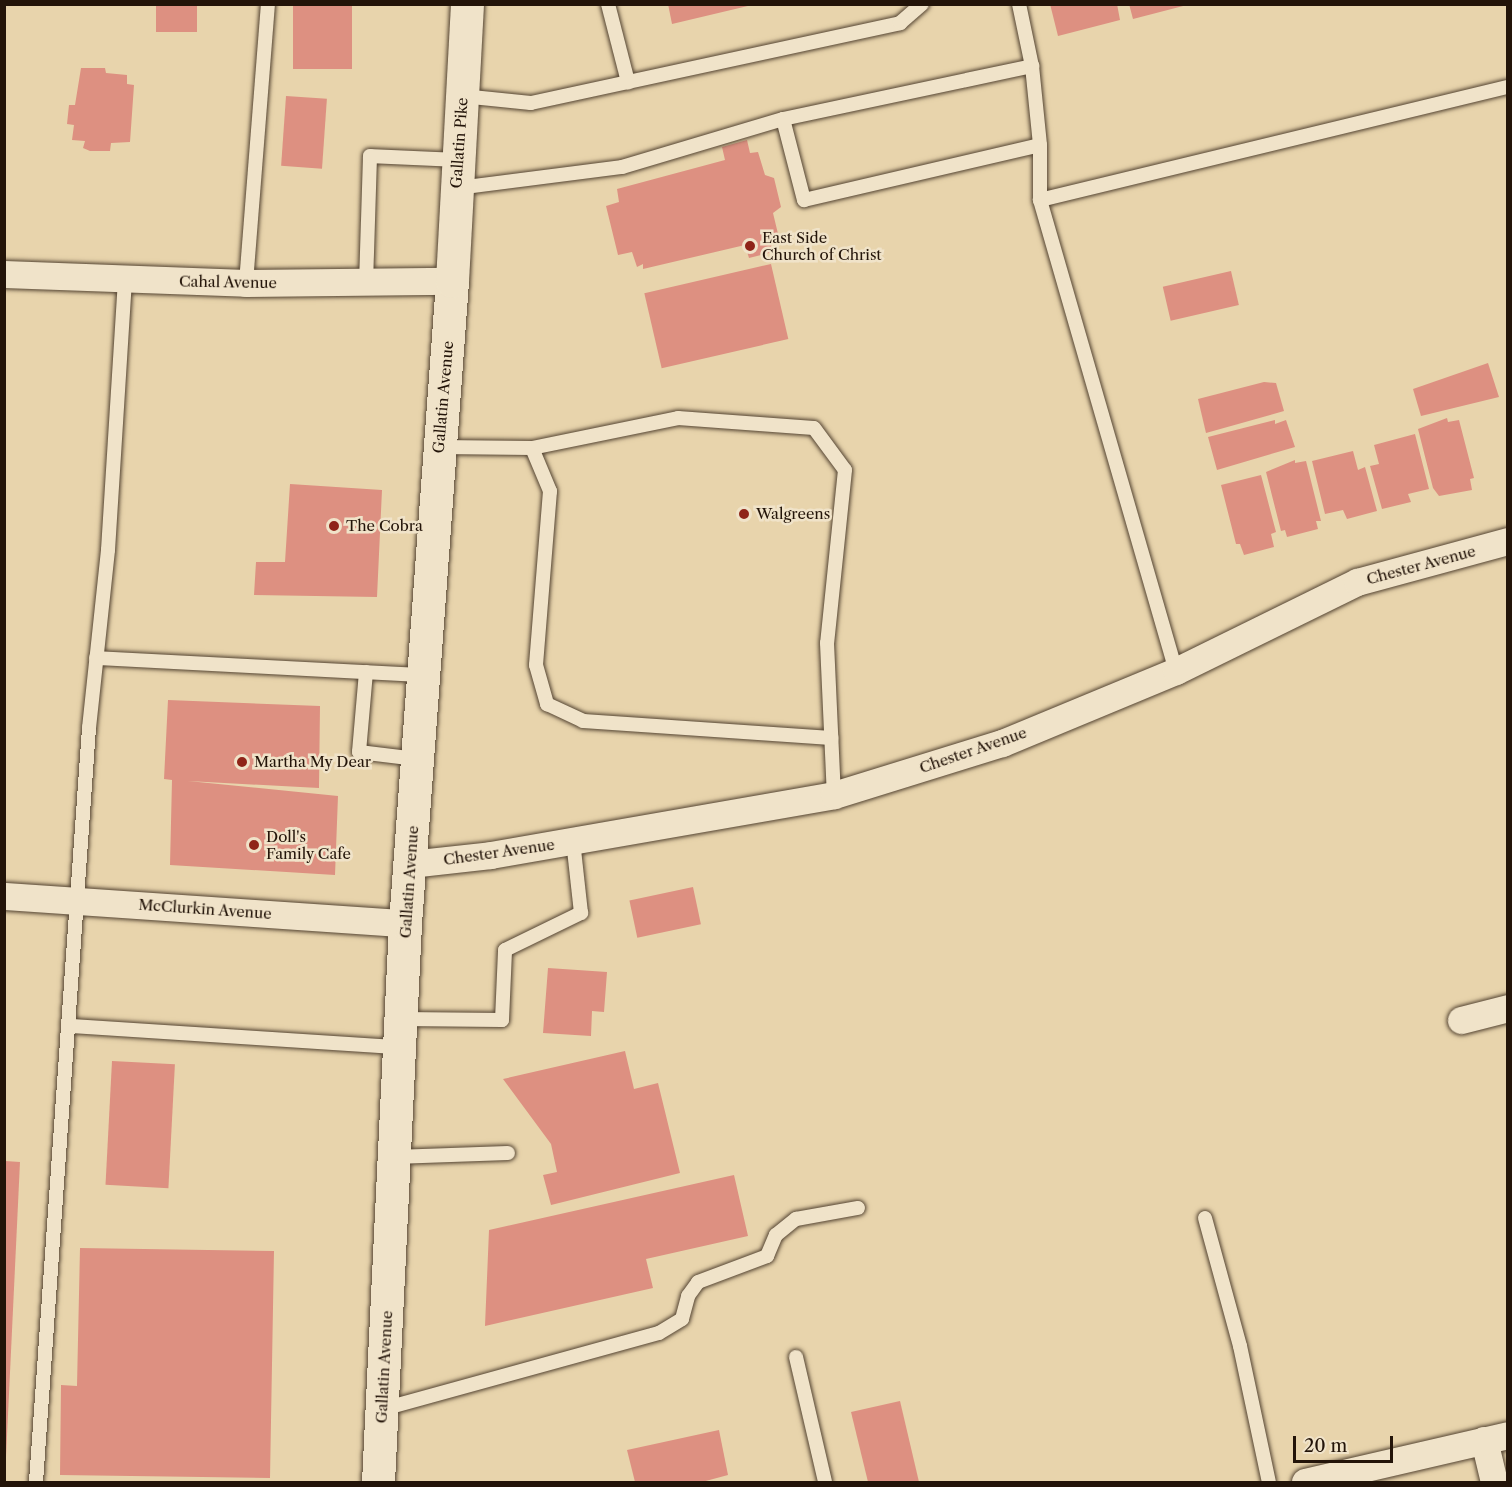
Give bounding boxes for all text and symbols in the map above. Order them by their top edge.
street label: Gallatin Pike [447,97,471,189]
place label: East Side Church of Christ [762,228,882,263]
marker: East Side Church of Christ [743,239,757,253]
street label: Cahal Avenue [179,272,277,292]
street label: Gallatin Avenue [429,340,457,454]
place label: Walgreens [756,505,830,523]
marker: Walgreens [737,507,751,521]
place label: The Cobra [346,517,423,535]
marker: The Cobra [327,519,341,533]
street label: Chester Avenue [1364,542,1478,588]
street label: Chester Avenue [917,723,1029,777]
place label: Martha My Dear [254,753,372,771]
marker: Martha My Dear [235,755,249,769]
street label: Gallatin Avenue [396,825,422,939]
place label: Doll's Family Cafe [266,827,351,862]
street label: Chester Avenue [442,835,556,869]
marker: Doll's Family Cafe [247,838,261,852]
street label: McClurkin Avenue [137,895,273,923]
street label: Gallatin Avenue [372,1310,396,1424]
scale bar [1296,1424,1396,1462]
text: 20 m [1304,1435,1347,1457]

